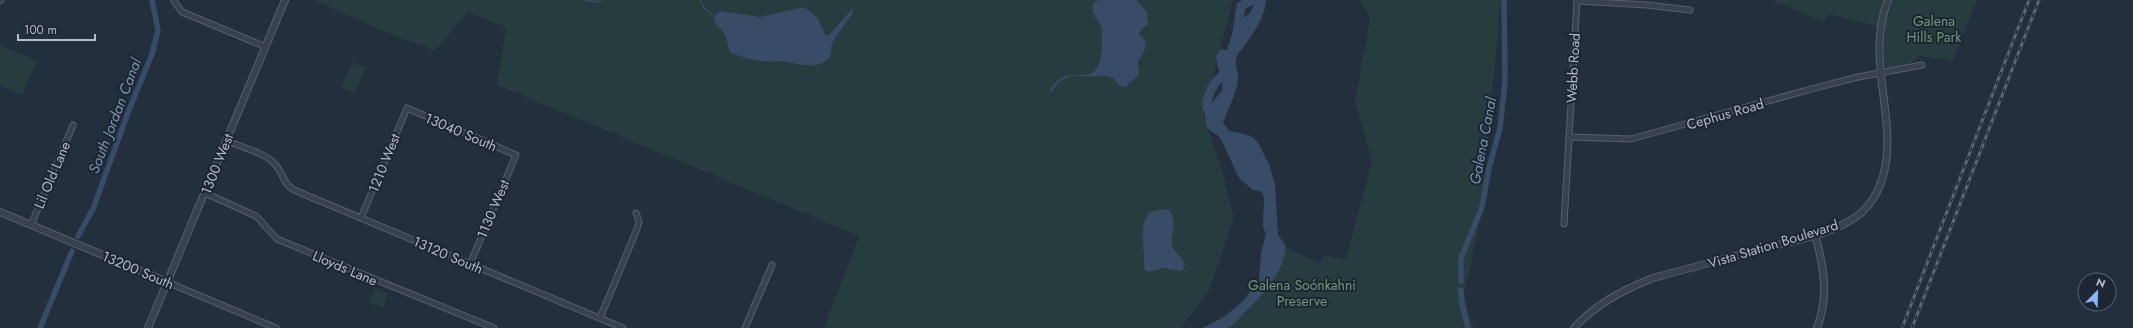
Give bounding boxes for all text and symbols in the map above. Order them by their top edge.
park label: Galena Hills Park [1907,11,1962,47]
scale bar [18,16,95,42]
text: 100 m [24,21,57,39]
street label: Webb Road [1561,32,1585,104]
water label: South Jordan Canal [83,55,147,177]
street label: Cephus Road [1684,93,1766,135]
water label: Galena Canal [1464,95,1502,186]
street label: 13040 South [422,108,500,156]
street label: 1300 West [196,130,238,197]
street label: 1210 West [363,130,405,196]
street label: Lil Old Lane [29,138,75,212]
street label: 1130 West [472,176,515,241]
street label: Vista Station Boulevard [1705,215,1841,273]
street label: 13120 South [410,231,486,279]
street label: Lloyds Lane [310,245,380,291]
street label: 13200 South [99,246,177,294]
north arrow [2077,272,2117,312]
text: N [2094,274,2108,292]
park label: Galena Soónkahni Preserve [1248,275,1356,311]

